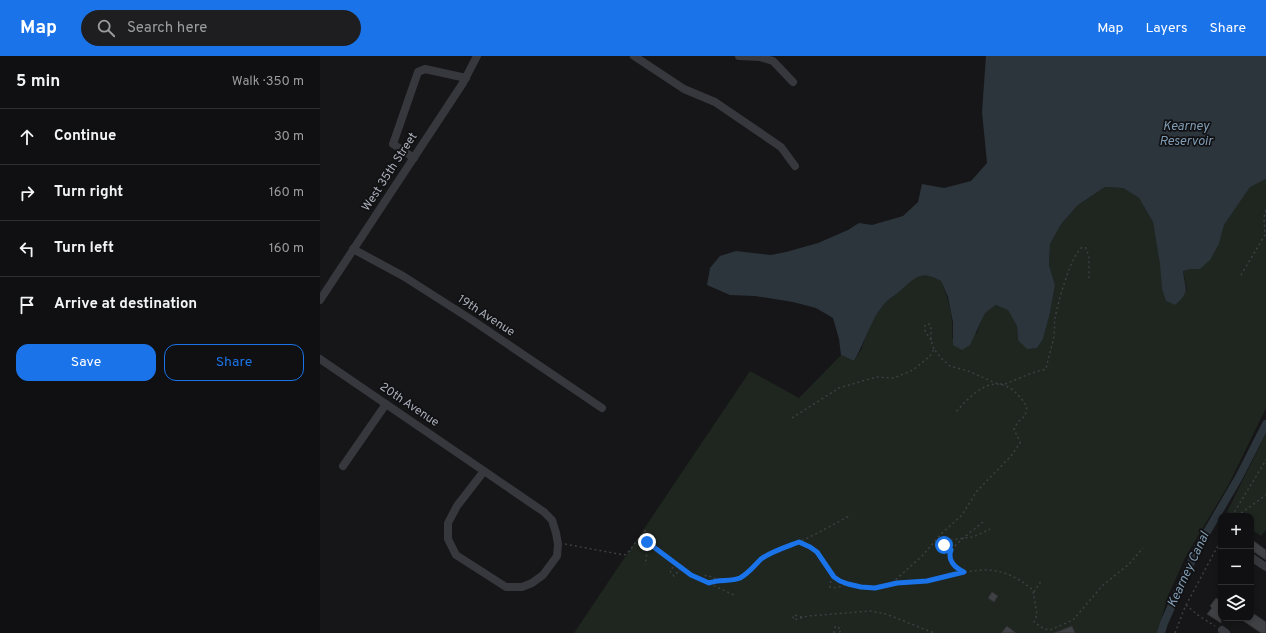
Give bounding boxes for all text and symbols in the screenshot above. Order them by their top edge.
search box [81,10,361,46]
text: Map [20,16,57,40]
icon: search [95,17,117,39]
text: Search here [127,19,207,38]
text: Map [1097,20,1123,37]
text: Layers [1145,20,1187,37]
text: Share [1209,20,1246,37]
text: 5 min [16,71,60,93]
text: Walk · 350 m [232,74,304,90]
water label: Kearney Reservoir [1159,119,1214,150]
icon: ahead [16,126,38,148]
text: Continue [54,127,116,146]
text: 30 m [274,129,304,145]
street label: West 35th Street [359,130,421,214]
icon: right [16,182,38,204]
text: Turn right [54,183,123,202]
text: 160 m [269,185,304,201]
icon: left [16,238,38,260]
text: Turn left [54,239,114,258]
text: 160 m [269,241,304,257]
street label: 19th Avenue [454,292,518,340]
icon: arrive [16,294,38,316]
text: Arrive at destination [54,295,197,314]
button: Save [16,344,156,381]
button: Share [164,344,304,381]
street label: 20th Avenue [376,379,442,431]
map controls [1218,513,1254,621]
button: + [1218,513,1254,549]
water label: Kearney Canal [1165,529,1214,610]
route end [638,533,656,551]
route start [935,536,953,554]
button: − [1218,549,1254,585]
button: layers [1218,585,1254,621]

